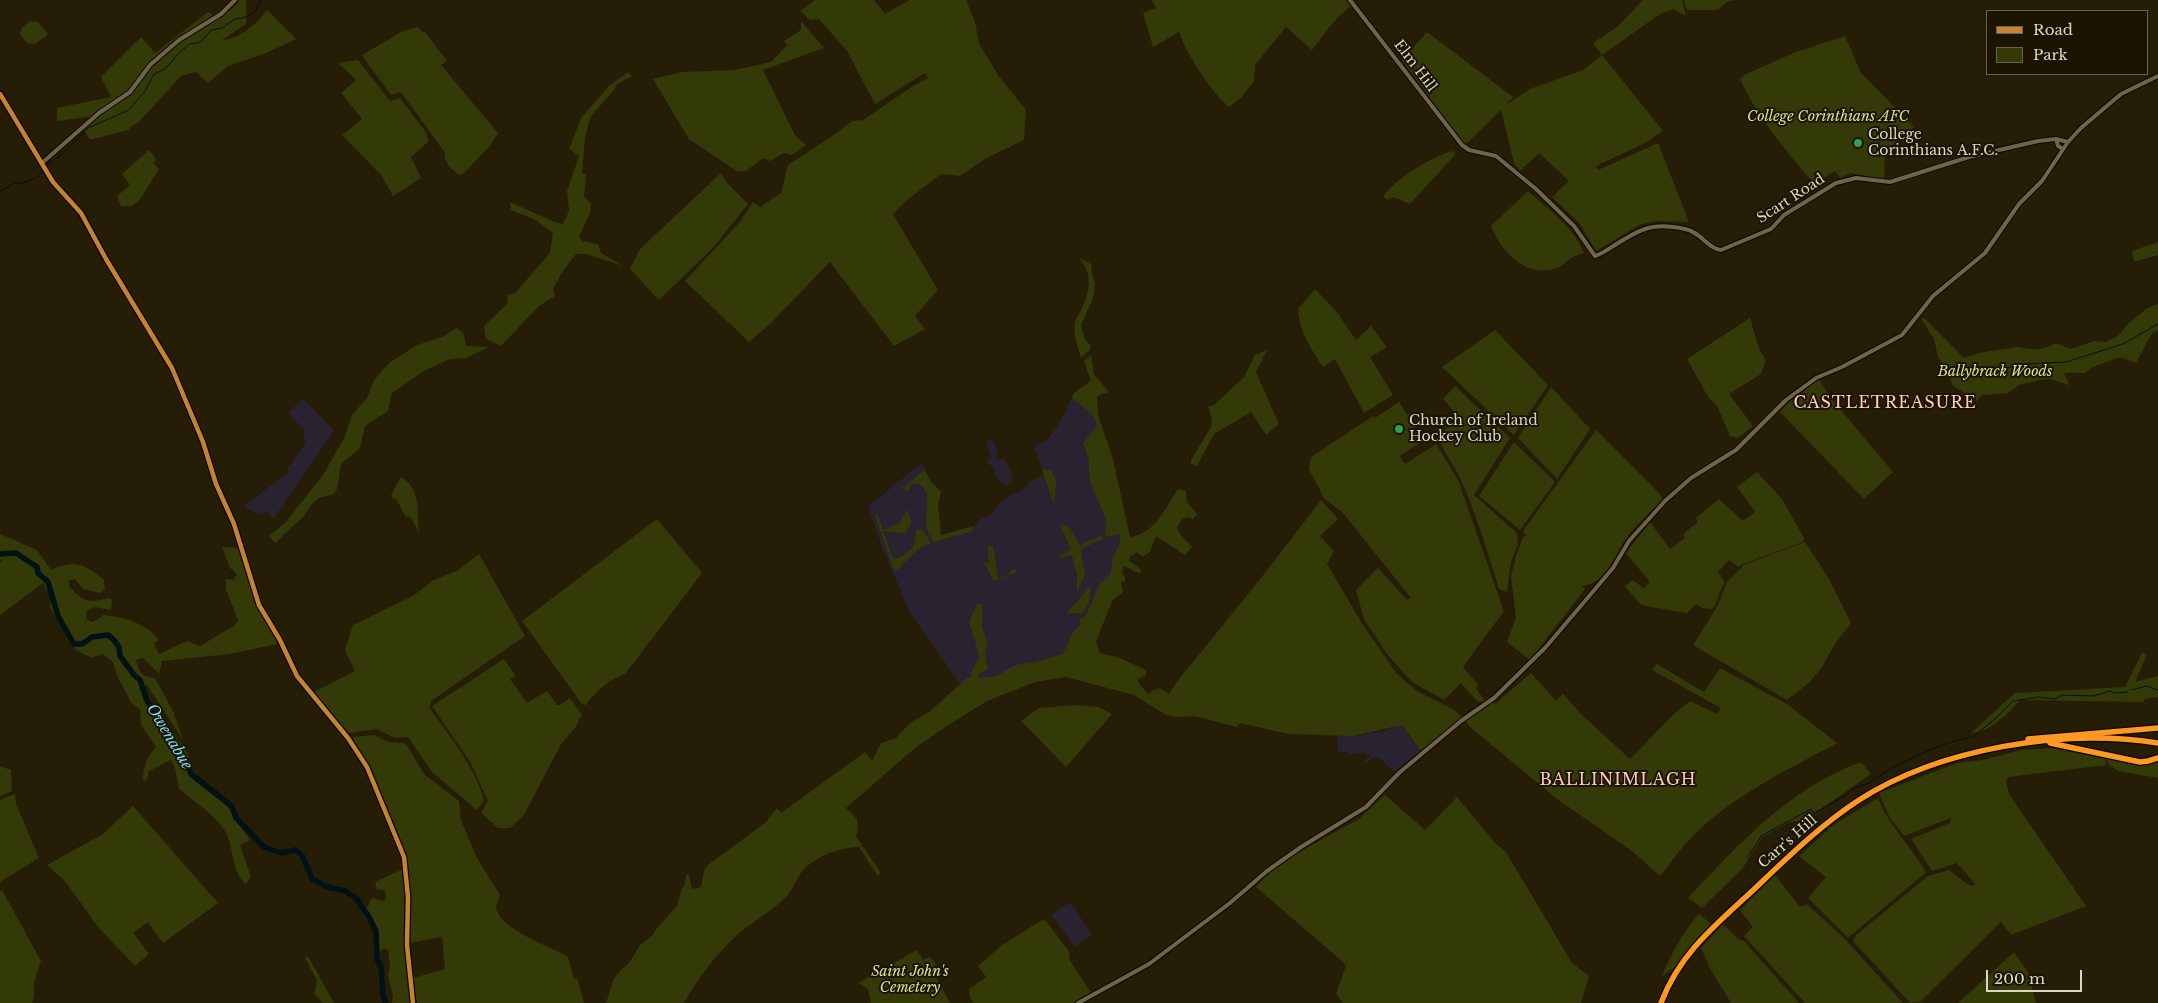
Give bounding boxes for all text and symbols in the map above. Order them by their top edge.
legend [1986,10,2148,75]
text: Road [2033,20,2073,39]
street label: Elm Hill [1390,37,1440,95]
text: Park [2033,45,2068,64]
park label: College Corinthians AFC [1747,109,1909,125]
place label: College Corinthians A.F.C. [1868,127,1998,160]
marker: College Corinthians A.F.C. [1852,137,1864,149]
street label: Scart Road [1754,171,1828,227]
park label: Ballybrack Woods [1938,364,2052,380]
district label: CASTLETREASURE [1792,393,1978,413]
place label: Church of Ireland Hockey Club [1409,413,1538,446]
marker: Church of Ireland Hockey Club [1393,423,1405,435]
water label: Owenabue [142,701,196,773]
district label: BALLINIMLAGH [1538,770,1698,790]
street label: Carr's Hill [1755,812,1821,872]
scale bar [1988,960,2084,992]
park label: Saint John's Cemetery [871,964,949,996]
text: 200 m [1994,969,2045,988]

